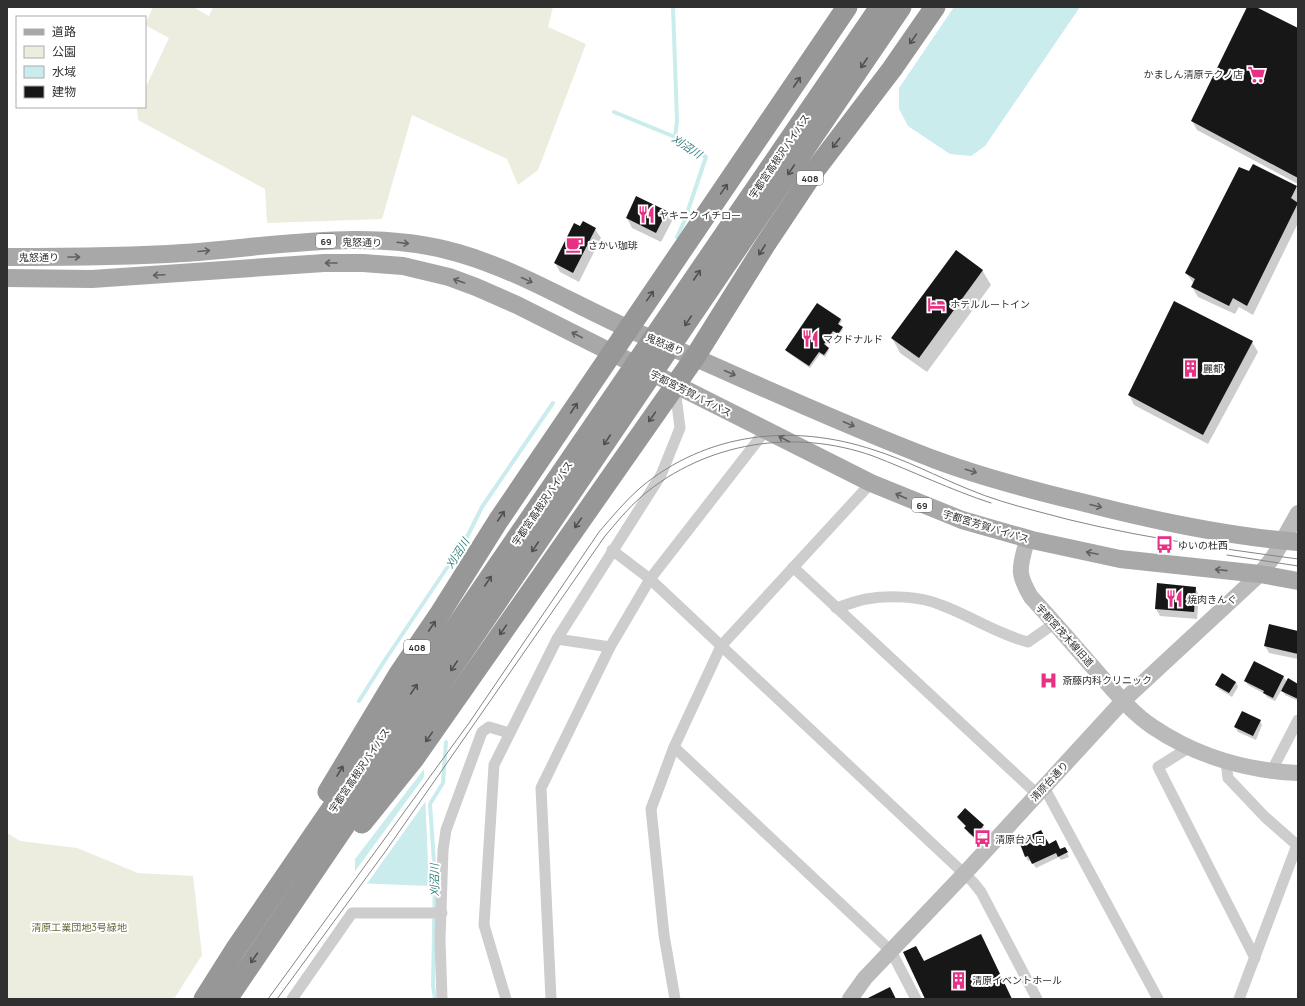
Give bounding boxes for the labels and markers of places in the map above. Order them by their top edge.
supermarket icon: かましん清原テクノ店 [1246,64,1266,84]
place label: かましん清原テクノ店 [1144,67,1243,81]
restaurant icon: ヤキニク イチロー [636,205,656,225]
place label: ヤキニク イチロー [659,208,741,222]
cafe icon: さかい珈琲 [565,235,585,255]
place label: さかい珈琲 [588,238,638,252]
hotel icon: ホテルルートイン [927,294,947,314]
place label: ホテルルートイン [950,297,1030,311]
restaurant icon: マクドナルド [800,329,820,349]
place label: マクドナルド [823,332,883,346]
building icon: 麗都 [1180,358,1200,378]
place label: 麗都 [1203,361,1223,375]
bus stop icon: ゆいの杜西 [1155,535,1175,555]
place label: ゆいの杜西 [1178,538,1228,552]
restaurant icon: 焼肉きんぐ [1164,589,1184,609]
place label: 焼肉きんぐ [1187,592,1237,606]
hospital icon: 斎藤内科クリニック [1039,670,1059,690]
place label: 斎藤内科クリニック [1062,673,1152,687]
bus stop icon: 清原台入口 [972,829,992,849]
place label: 清原台入口 [995,832,1045,846]
building icon: 清原イベントホール [949,970,969,990]
place label: 清原イベントホール [972,973,1062,987]

